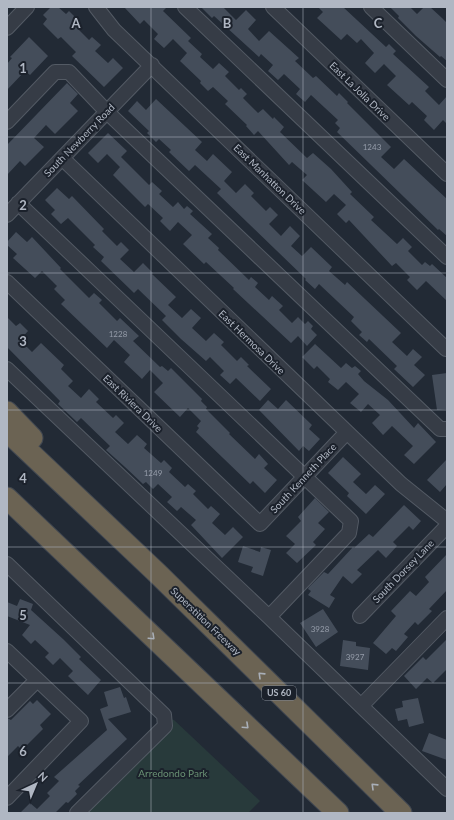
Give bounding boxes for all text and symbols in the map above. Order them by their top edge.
text: A [70,15,81,31]
text: B [223,15,232,31]
text: C [374,15,383,31]
street label: East La Jolla Drive [327,59,393,123]
text: 1 [19,60,27,76]
street label: South Newberry Road [41,101,117,179]
street label: East Manhatton Drive [231,141,309,217]
house number: 1243 [363,142,382,152]
text: 2 [19,197,27,213]
street label: East Hermosa Drive [216,307,288,377]
house number: 1228 [109,329,128,339]
text: 3 [19,333,27,349]
street label: East Riviera Drive [101,372,165,434]
street label: South Kenneth Place [267,441,339,515]
house number: 1249 [144,468,163,478]
text: 4 [19,470,27,486]
street label: South Dorsey Lane [370,537,436,605]
street label: Superstition Freeway [168,584,244,658]
text: 5 [19,607,27,623]
house number: 3928 [311,624,330,634]
one-way arrow [147,632,155,640]
house number: 3927 [346,652,365,662]
one-way arrow [258,672,266,680]
road number: US 60 [262,686,296,700]
one-way arrow [241,721,249,729]
text: 6 [19,743,27,759]
north arrow [16,764,56,804]
park label: Arredondo Park [138,767,209,779]
text: N [36,769,51,784]
one-way arrow [371,783,379,791]

